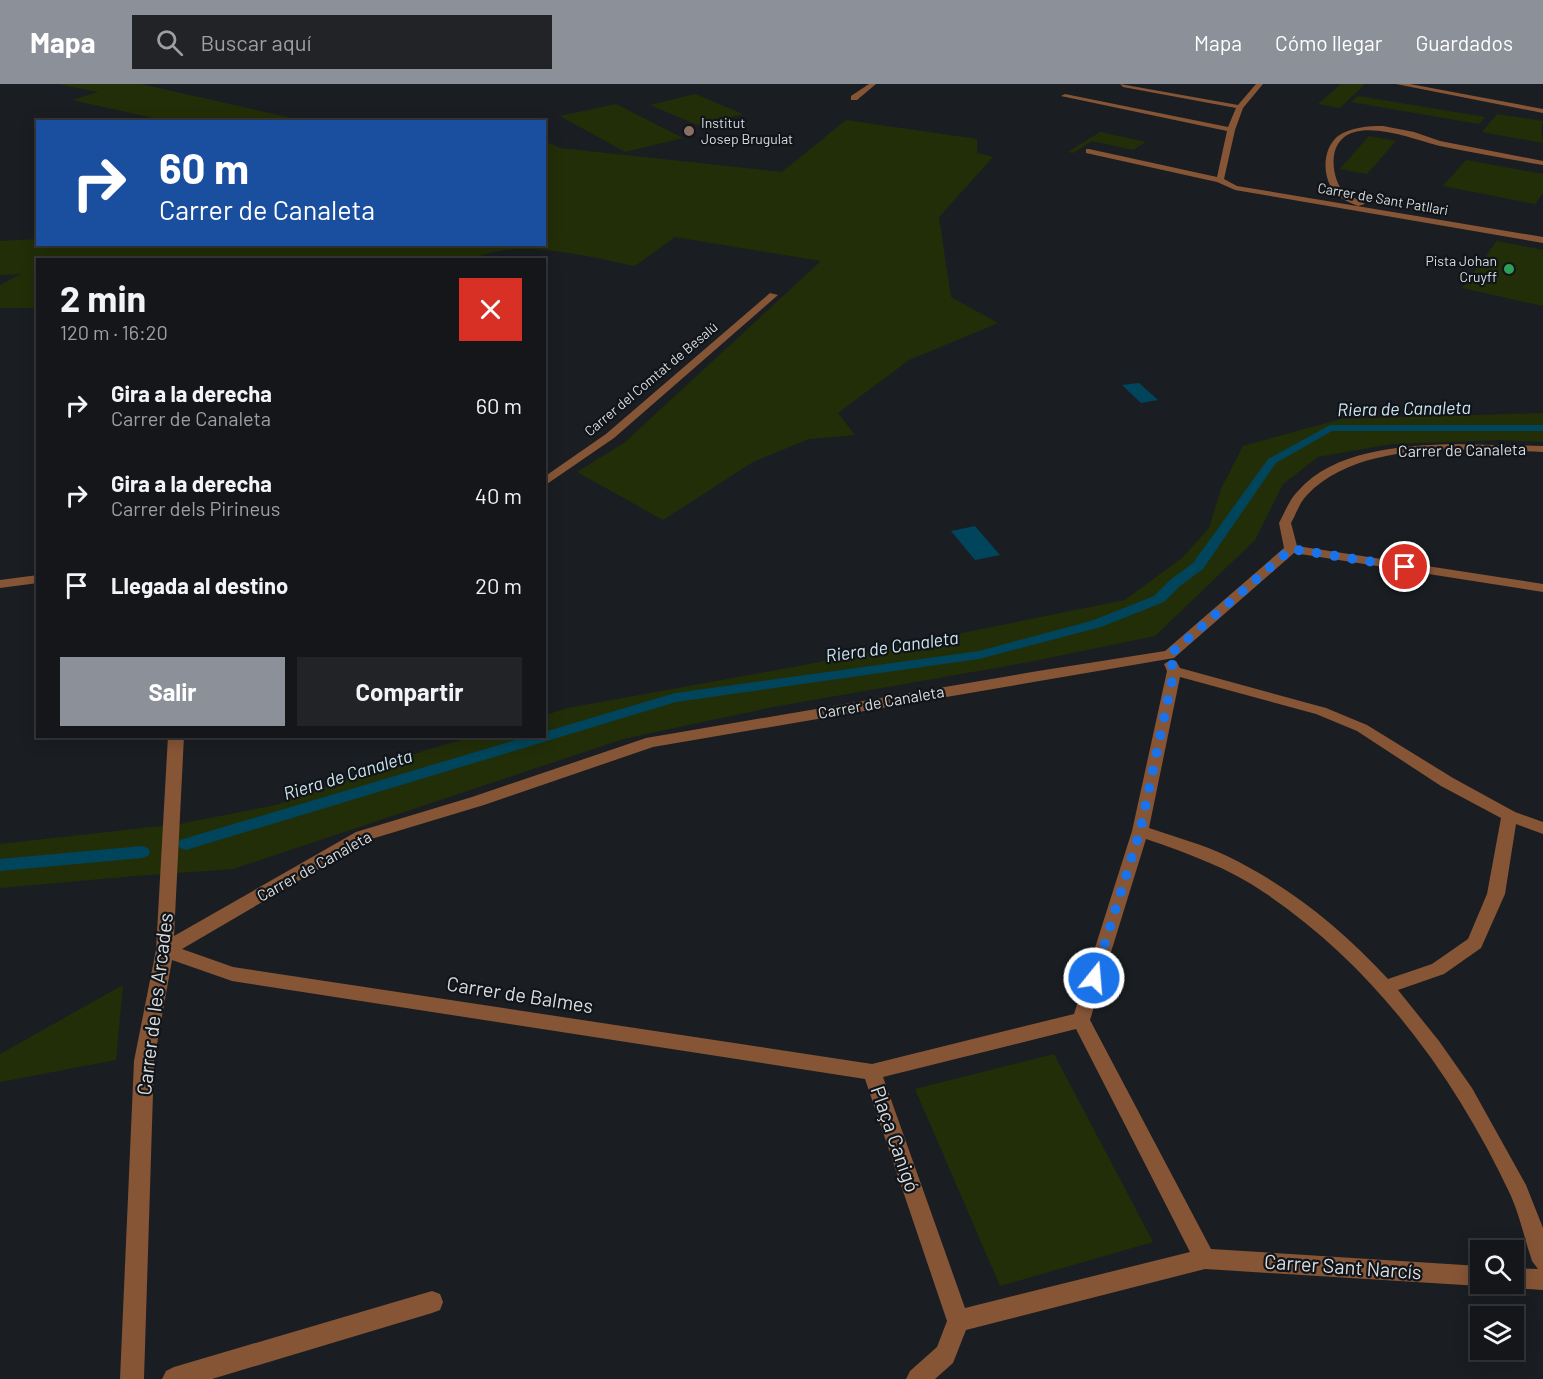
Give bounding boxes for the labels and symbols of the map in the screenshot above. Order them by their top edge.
place label: Institut Josep Brugulat [701,114,793,147]
marker: Institut Josep Brugulat [682,124,696,138]
street label: Carrer de Sant Patllari [1316,179,1450,218]
place label: Pista Johan Cruyff [1425,252,1497,285]
marker: Pista Johan Cruyff [1502,262,1516,276]
street label: Carrer del Comtat de Besalú [581,318,721,439]
water label: Riera de Canaleta [1337,396,1471,420]
street label: Carrer de Canaleta [1398,439,1526,460]
pin [1379,541,1430,592]
water label: Riera de Canaleta [824,626,960,666]
street label: Carrer de Canaleta [816,681,946,722]
water label: Riera de Canaleta [281,744,415,804]
street label: Carrer de Canaleta [253,826,374,905]
street label: Carrer de les Arcades [131,911,177,1097]
position arrow [1062,946,1126,1010]
street label: Carrer de Balmes [445,971,595,1017]
street label: Plaça Canigó [867,1082,925,1195]
street label: Carrer Sant Narcís [1264,1249,1423,1283]

